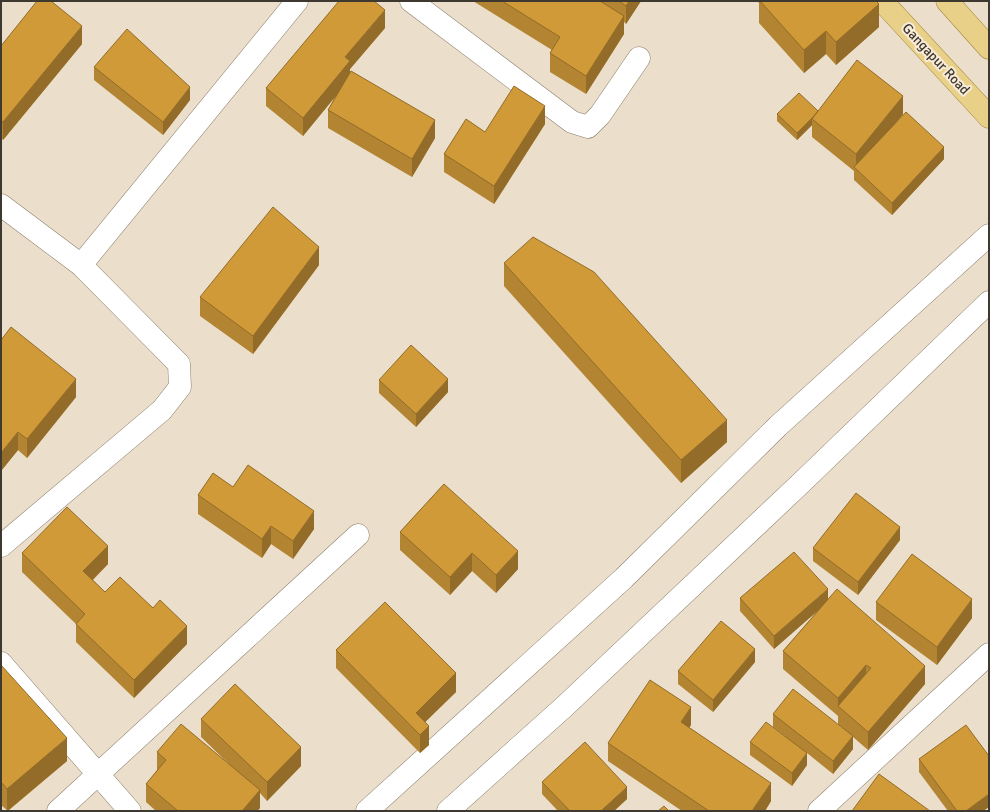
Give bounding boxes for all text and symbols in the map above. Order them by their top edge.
street label: Gangapur Road [899,20,973,98]

